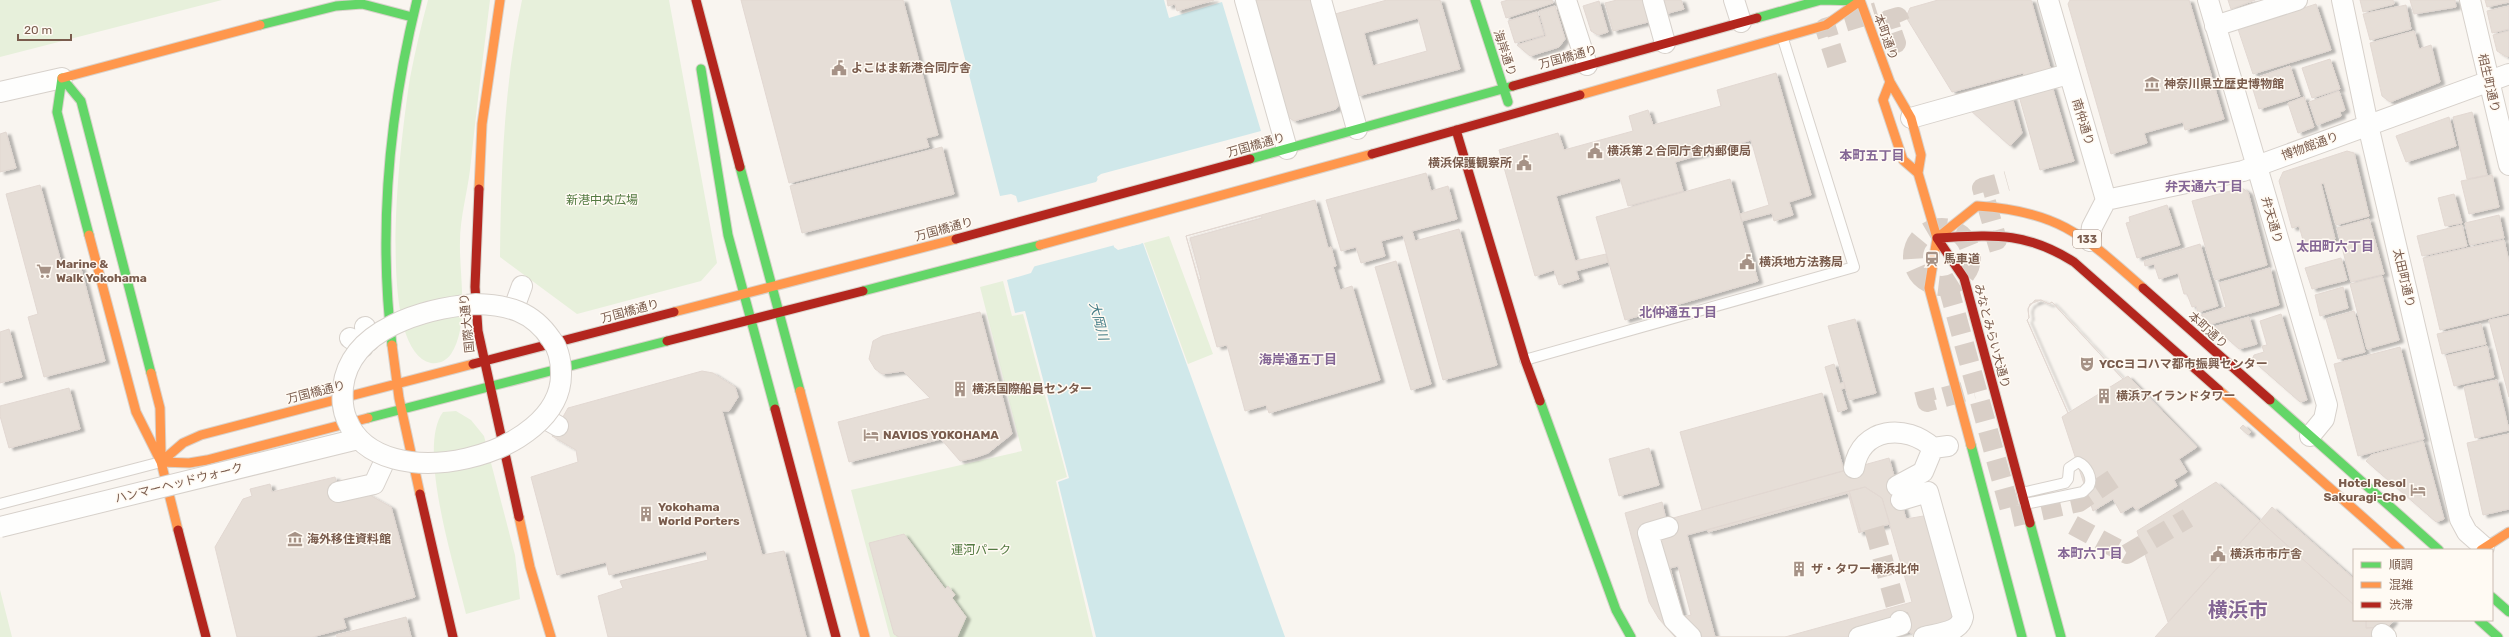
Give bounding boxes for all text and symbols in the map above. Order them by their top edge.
street label: 本町通り [1871,12,1901,62]
scale bar [18,16,71,42]
text: 20 m [24,23,52,37]
street label: 海岸通り [1491,28,1519,78]
street label: 万国橋通り [1537,42,1599,72]
street label: 相生町通り [2475,52,2503,114]
public building icon: よこはま新港合同庁舎 [830,59,848,77]
place label: よこはま新港合同庁舎 [851,61,971,75]
museum icon: 神奈川県立歴史博物館 [2143,75,2161,93]
place label: 神奈川県立歴史博物館 [2164,77,2284,91]
street label: 南仲通り [2069,97,2097,147]
street label: 博物館通り [2279,129,2341,163]
street label: 万国橋通り [1225,130,1287,160]
public building icon: 横浜第２合同庁舎内郵便局 [1586,142,1604,160]
place label: 横浜第２合同庁舎内郵便局 [1607,144,1751,158]
district label: 本町五丁目 [1839,148,1905,163]
public building icon: 横浜保護観察所 [1515,154,1533,172]
place label: 横浜保護観察所 [1428,156,1512,170]
district label: 弁天通六丁目 [2165,179,2243,194]
park label: 新港中央広場 [566,193,638,207]
street label: 弁天通り [2259,195,2285,245]
street label: 万国橋通り [913,214,975,244]
road number: 133 [2073,230,2101,248]
district label: 太田町六丁目 [2296,239,2374,254]
street label: 太田町通り [2390,247,2418,309]
station icon: 馬車道 [1923,250,1941,268]
place label: 馬車道 [1944,252,1980,266]
public building icon: 横浜地方法務局 [1738,253,1756,271]
place label: 横浜地方法務局 [1759,255,1843,269]
place label: Marine & Walk Yokohama [56,257,147,285]
supermarket icon: Marine & Walk Yokohama [35,262,53,280]
street label: みなとみらい大通り [1971,282,2013,390]
street label: 国際大通り [457,292,477,354]
street label: 万国橋通り [599,296,661,326]
water label: 大岡川 [1087,300,1112,344]
district label: 北仲通五丁目 [1639,305,1717,320]
street label: 本町通り [2185,309,2231,351]
district label: 海岸通五丁目 [1259,352,1337,367]
theatre icon: YCCヨコハマ都市振興センター [2078,355,2096,373]
place label: YCCヨコハマ都市振興センター [2099,357,2268,371]
street label: 万国橋通り [285,378,347,406]
building icon: 横浜国際船員センター [951,380,969,398]
place label: 横浜国際船員センター [972,382,1092,396]
building icon: 横浜アイランドタワー [2095,387,2113,405]
place label: 横浜アイランドタワー [2116,389,2235,403]
hotel icon: NAVIOS YOKOHAMA [862,426,880,444]
place label: NAVIOS YOKOHAMA [883,428,999,442]
street label: ハンマーヘッドウォーク [113,460,245,506]
place label: Hotel Resol Sakuragi-Cho [2324,476,2406,504]
hotel icon: Hotel Resol Sakuragi-Cho [2409,481,2427,499]
place label: Yokohama World Porters [658,500,740,528]
building icon: Yokohama World Porters [637,505,655,523]
museum icon: 海外移住資料館 [286,530,304,548]
place label: 海外移住資料館 [307,532,391,546]
park label: 運河パーク [951,543,1011,557]
public building icon: 横浜市市庁舎 [2209,545,2227,563]
district label: 本町六丁目 [2057,546,2123,561]
place label: 横浜市市庁舎 [2230,547,2302,561]
legend [2353,549,2493,621]
text: 順調 [2389,558,2413,572]
building icon: ザ・タワー横浜北仲 [1790,560,1808,578]
place label: ザ・タワー横浜北仲 [1811,562,1919,576]
text: 混雑 [2389,578,2413,592]
district label: 横浜市 [2208,598,2268,622]
text: 渋滞 [2389,598,2413,612]

